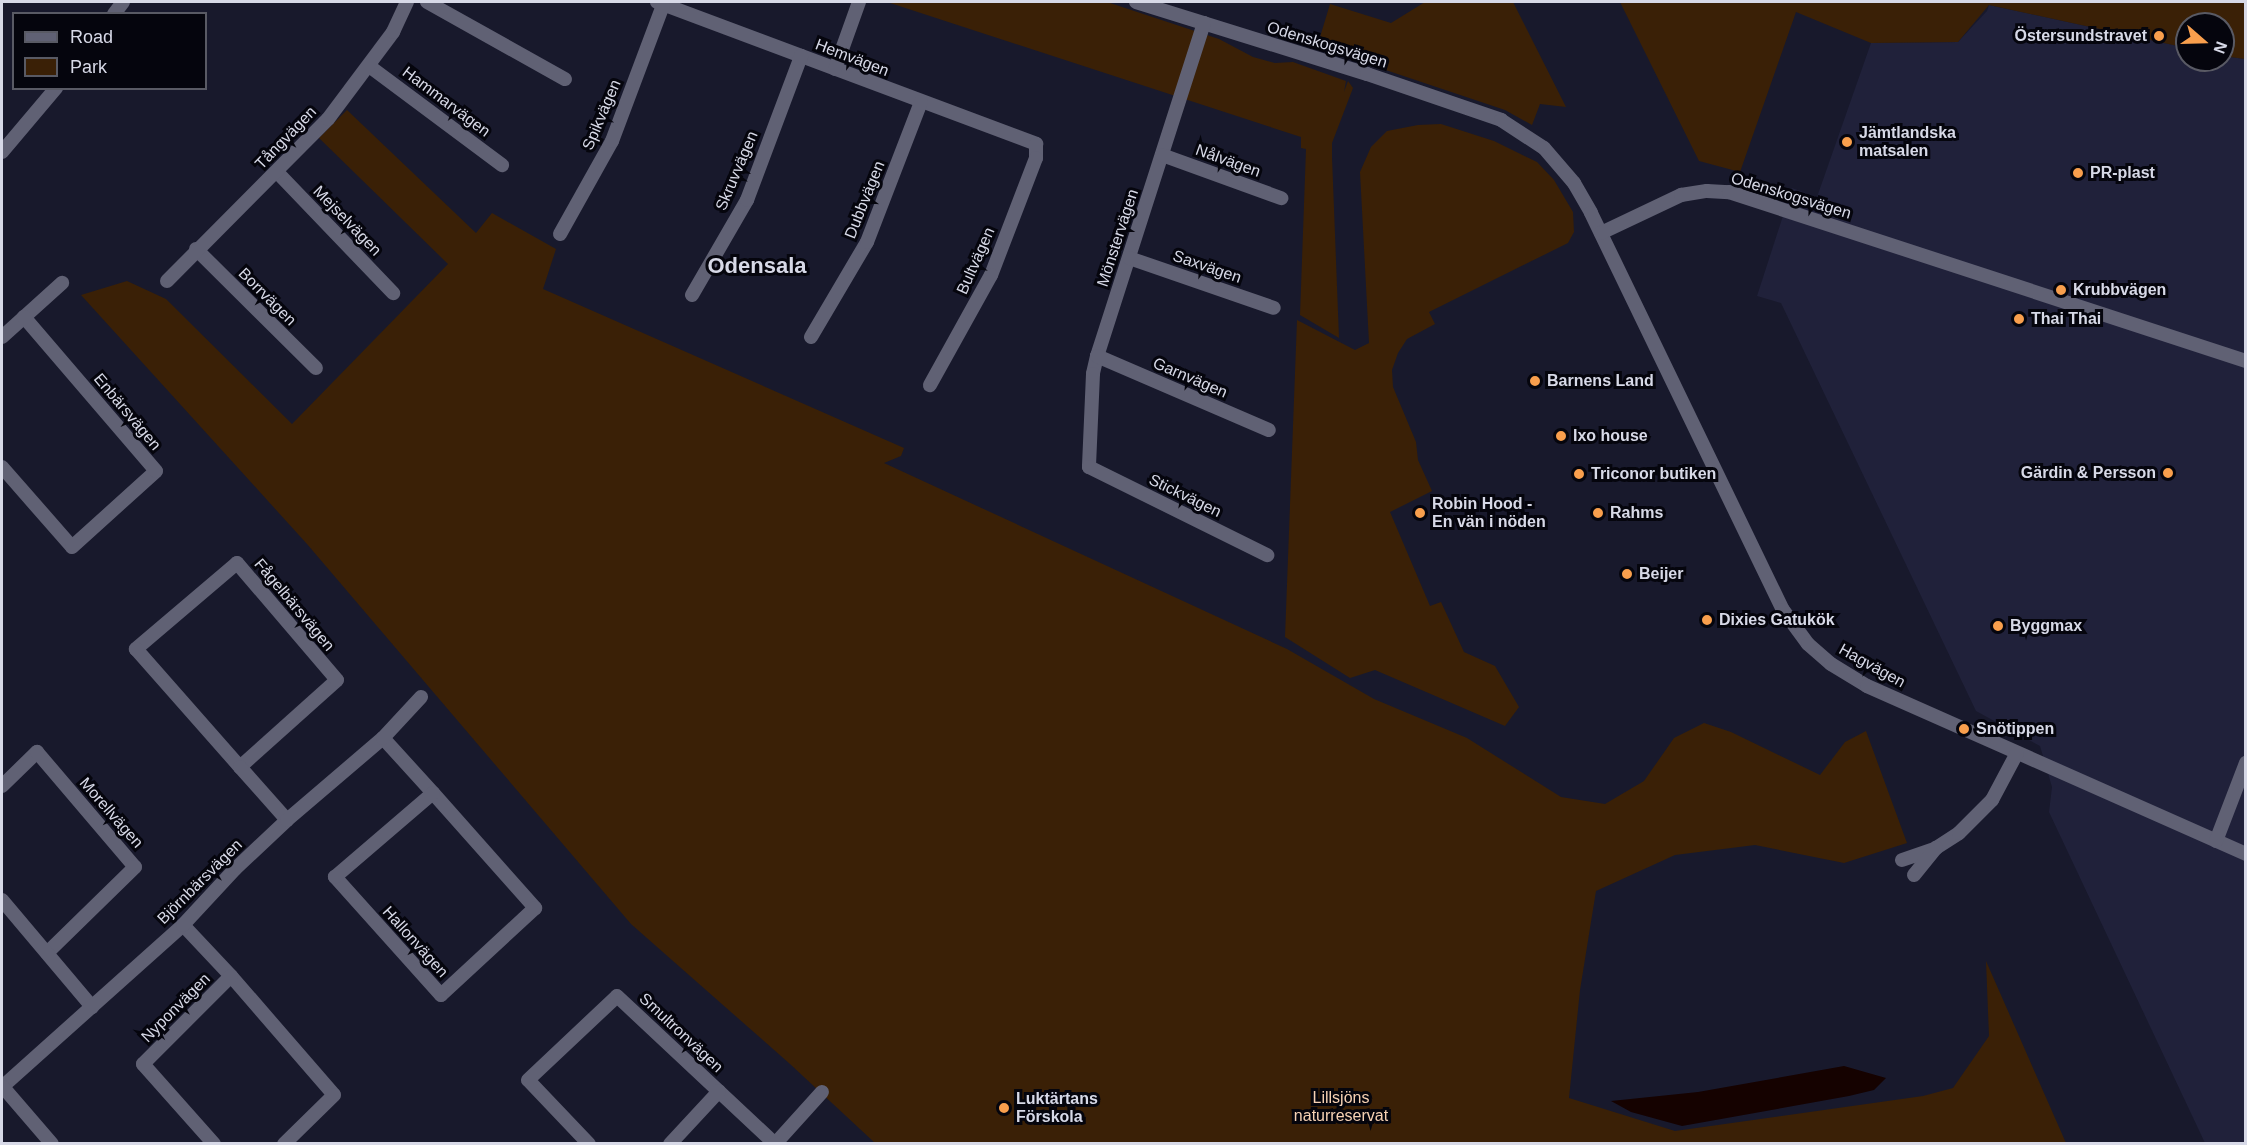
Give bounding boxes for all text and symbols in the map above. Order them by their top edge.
legend [12,12,207,90]
north arrow [2175,12,2235,72]
street label: Odenskogsvägen [1265,18,1389,72]
place label: Östersundstravet [2015,26,2147,46]
text: Road [70,27,113,47]
marker: Östersundstravet [2152,29,2166,43]
street label: Hemvägen [812,35,892,81]
text: N [2211,39,2230,56]
text: Park [70,57,107,77]
street label: Hammarvägen [398,63,494,141]
street label: Spikvägen [579,77,625,153]
street label: Tångvägen [251,103,321,173]
place label: Jämtlandska matsalen [1859,123,1956,161]
street label: Skruvvägen [712,128,762,214]
marker: Jämtlandska matsalen [1840,135,1854,149]
street label: Nålvägen [1193,140,1263,182]
street label: Dubbvägen [841,158,889,242]
place label: PR-plast [2090,163,2155,183]
marker: PR-plast [2071,166,2085,180]
street label: Odenskogsvägen [1729,169,1853,223]
street label: Mejselvägen [309,182,385,260]
street label: Mönstervägen [1093,187,1143,289]
street label: Bultvägen [953,225,999,297]
street label: Saxvägen [1170,246,1244,288]
district label: Odensala [707,253,807,279]
street label: Borrvägen [234,264,300,330]
place label: Krubbvägen [2073,280,2166,300]
marker: Krubbvägen [2054,283,2068,297]
place label: Thai Thai [2031,309,2101,329]
marker: Thai Thai [2012,312,2026,326]
street label: Garnvägen [1150,354,1230,402]
street label: Enbärsvägen [89,370,165,454]
place label: Barnens Land [1547,371,1654,391]
marker: Barnens Land [1528,374,1542,388]
place label: Ixo house [1573,426,1648,446]
marker: Ixo house [1554,429,1568,443]
place label: Gärdin & Persson [2021,463,2156,483]
place label: Triconor butiken [1591,464,1716,484]
marker: Gärdin & Persson [2161,466,2175,480]
marker: Triconor butiken [1572,467,1586,481]
street label: Stickvägen [1146,470,1224,522]
place label: Robin Hood - En vän i nöden [1432,494,1546,532]
place label: Rahms [1610,503,1663,523]
marker: Robin Hood - En vän i nöden [1413,506,1427,520]
marker: Rahms [1591,506,1605,520]
street label: Fågelbärsvägen [250,555,338,655]
place label: Beijer [1639,564,1683,584]
marker: Beijer [1620,567,1634,581]
place label: Dixies Gatukök [1719,610,1835,630]
marker: Dixies Gatukök [1700,613,1714,627]
place label: Byggmax [2010,616,2082,636]
marker: Byggmax [1991,619,2005,633]
street label: Hagvägen [1835,640,1909,692]
place label: Snötippen [1976,719,2054,739]
marker: Snötippen [1957,722,1971,736]
street label: Morellvägen [75,774,147,852]
street label: Björnbärsvägen [154,836,246,928]
street label: Hallonvägen [378,903,452,981]
street label: Nyponvägen [137,969,215,1047]
street label: Smultronvägen [635,989,727,1077]
park label: Lillsjöns naturreservat [1294,1088,1388,1126]
place label: Luktärtans Förskola [1016,1089,1098,1127]
marker: Luktärtans Förskola [997,1101,1011,1115]

